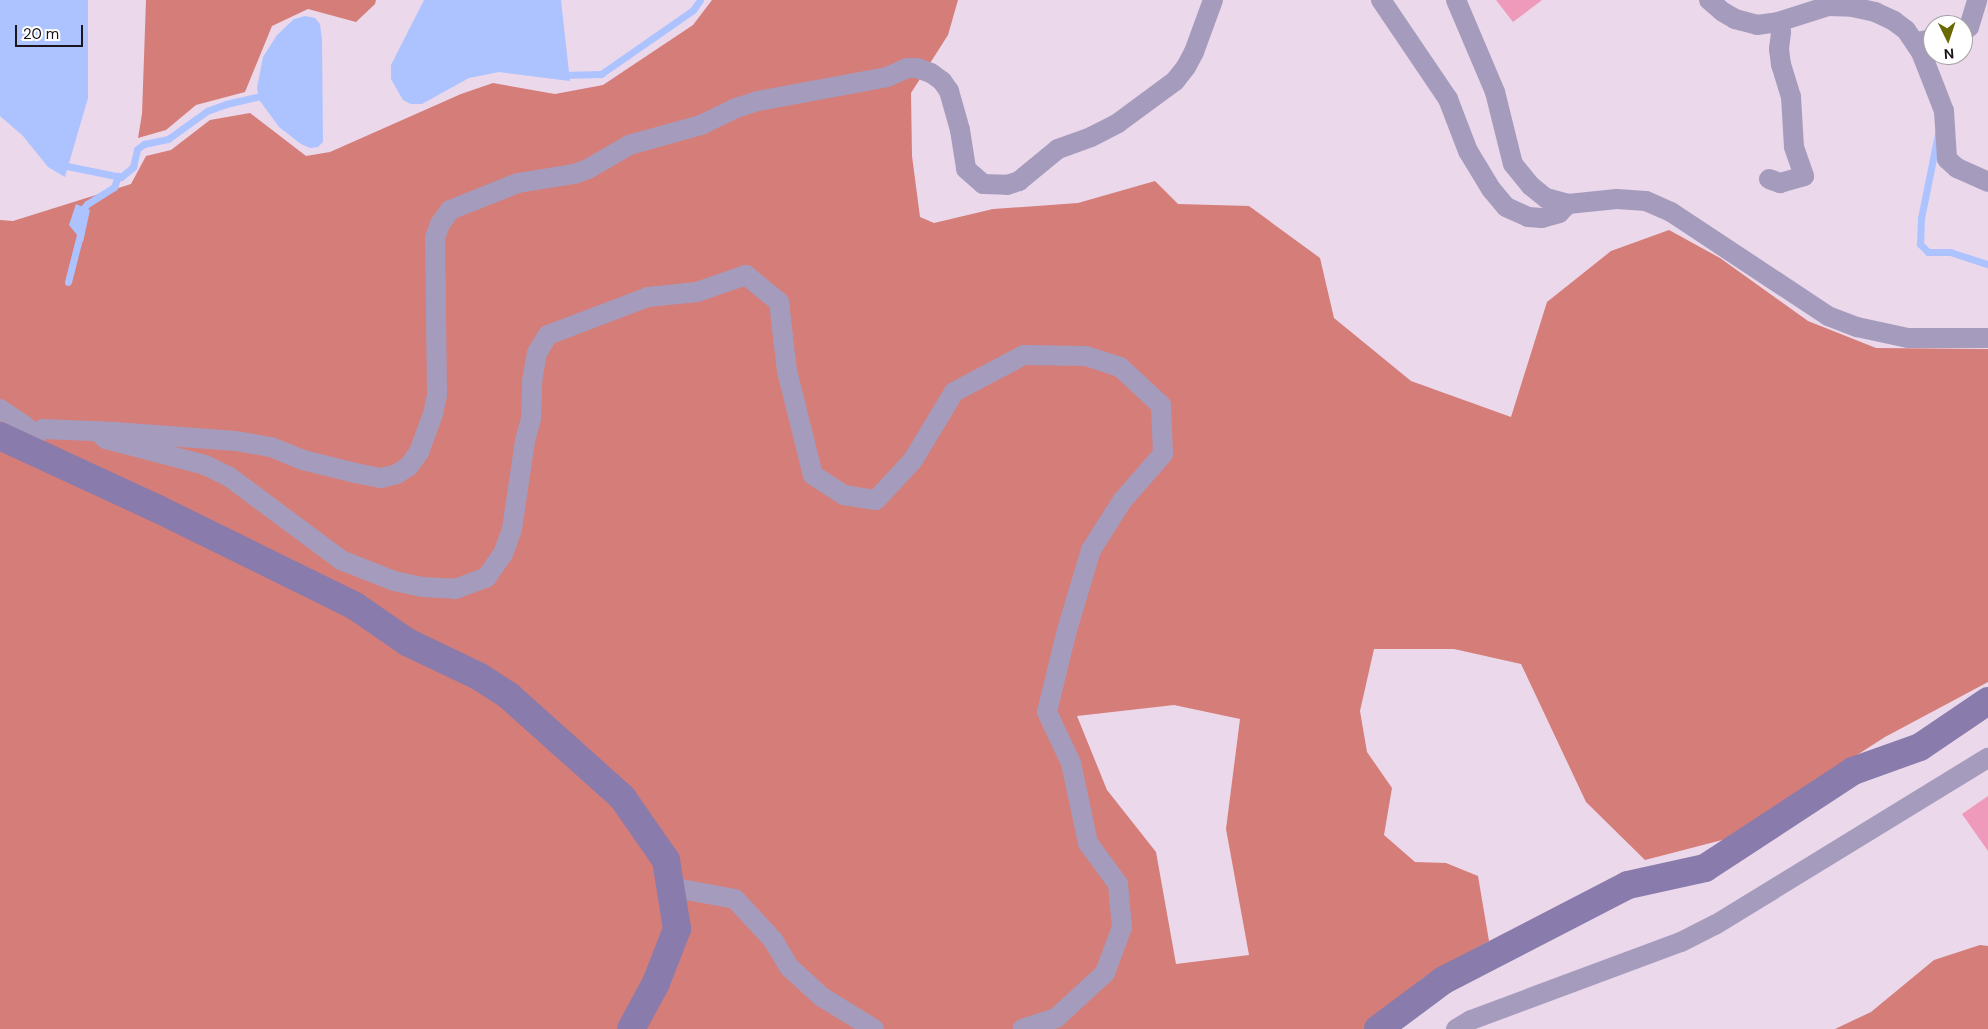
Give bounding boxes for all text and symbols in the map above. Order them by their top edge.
scale bar [18,15,85,47]
north arrow [1923,15,1973,65]
text: 20 m [23,24,59,44]
text: N [1943,45,1955,63]

